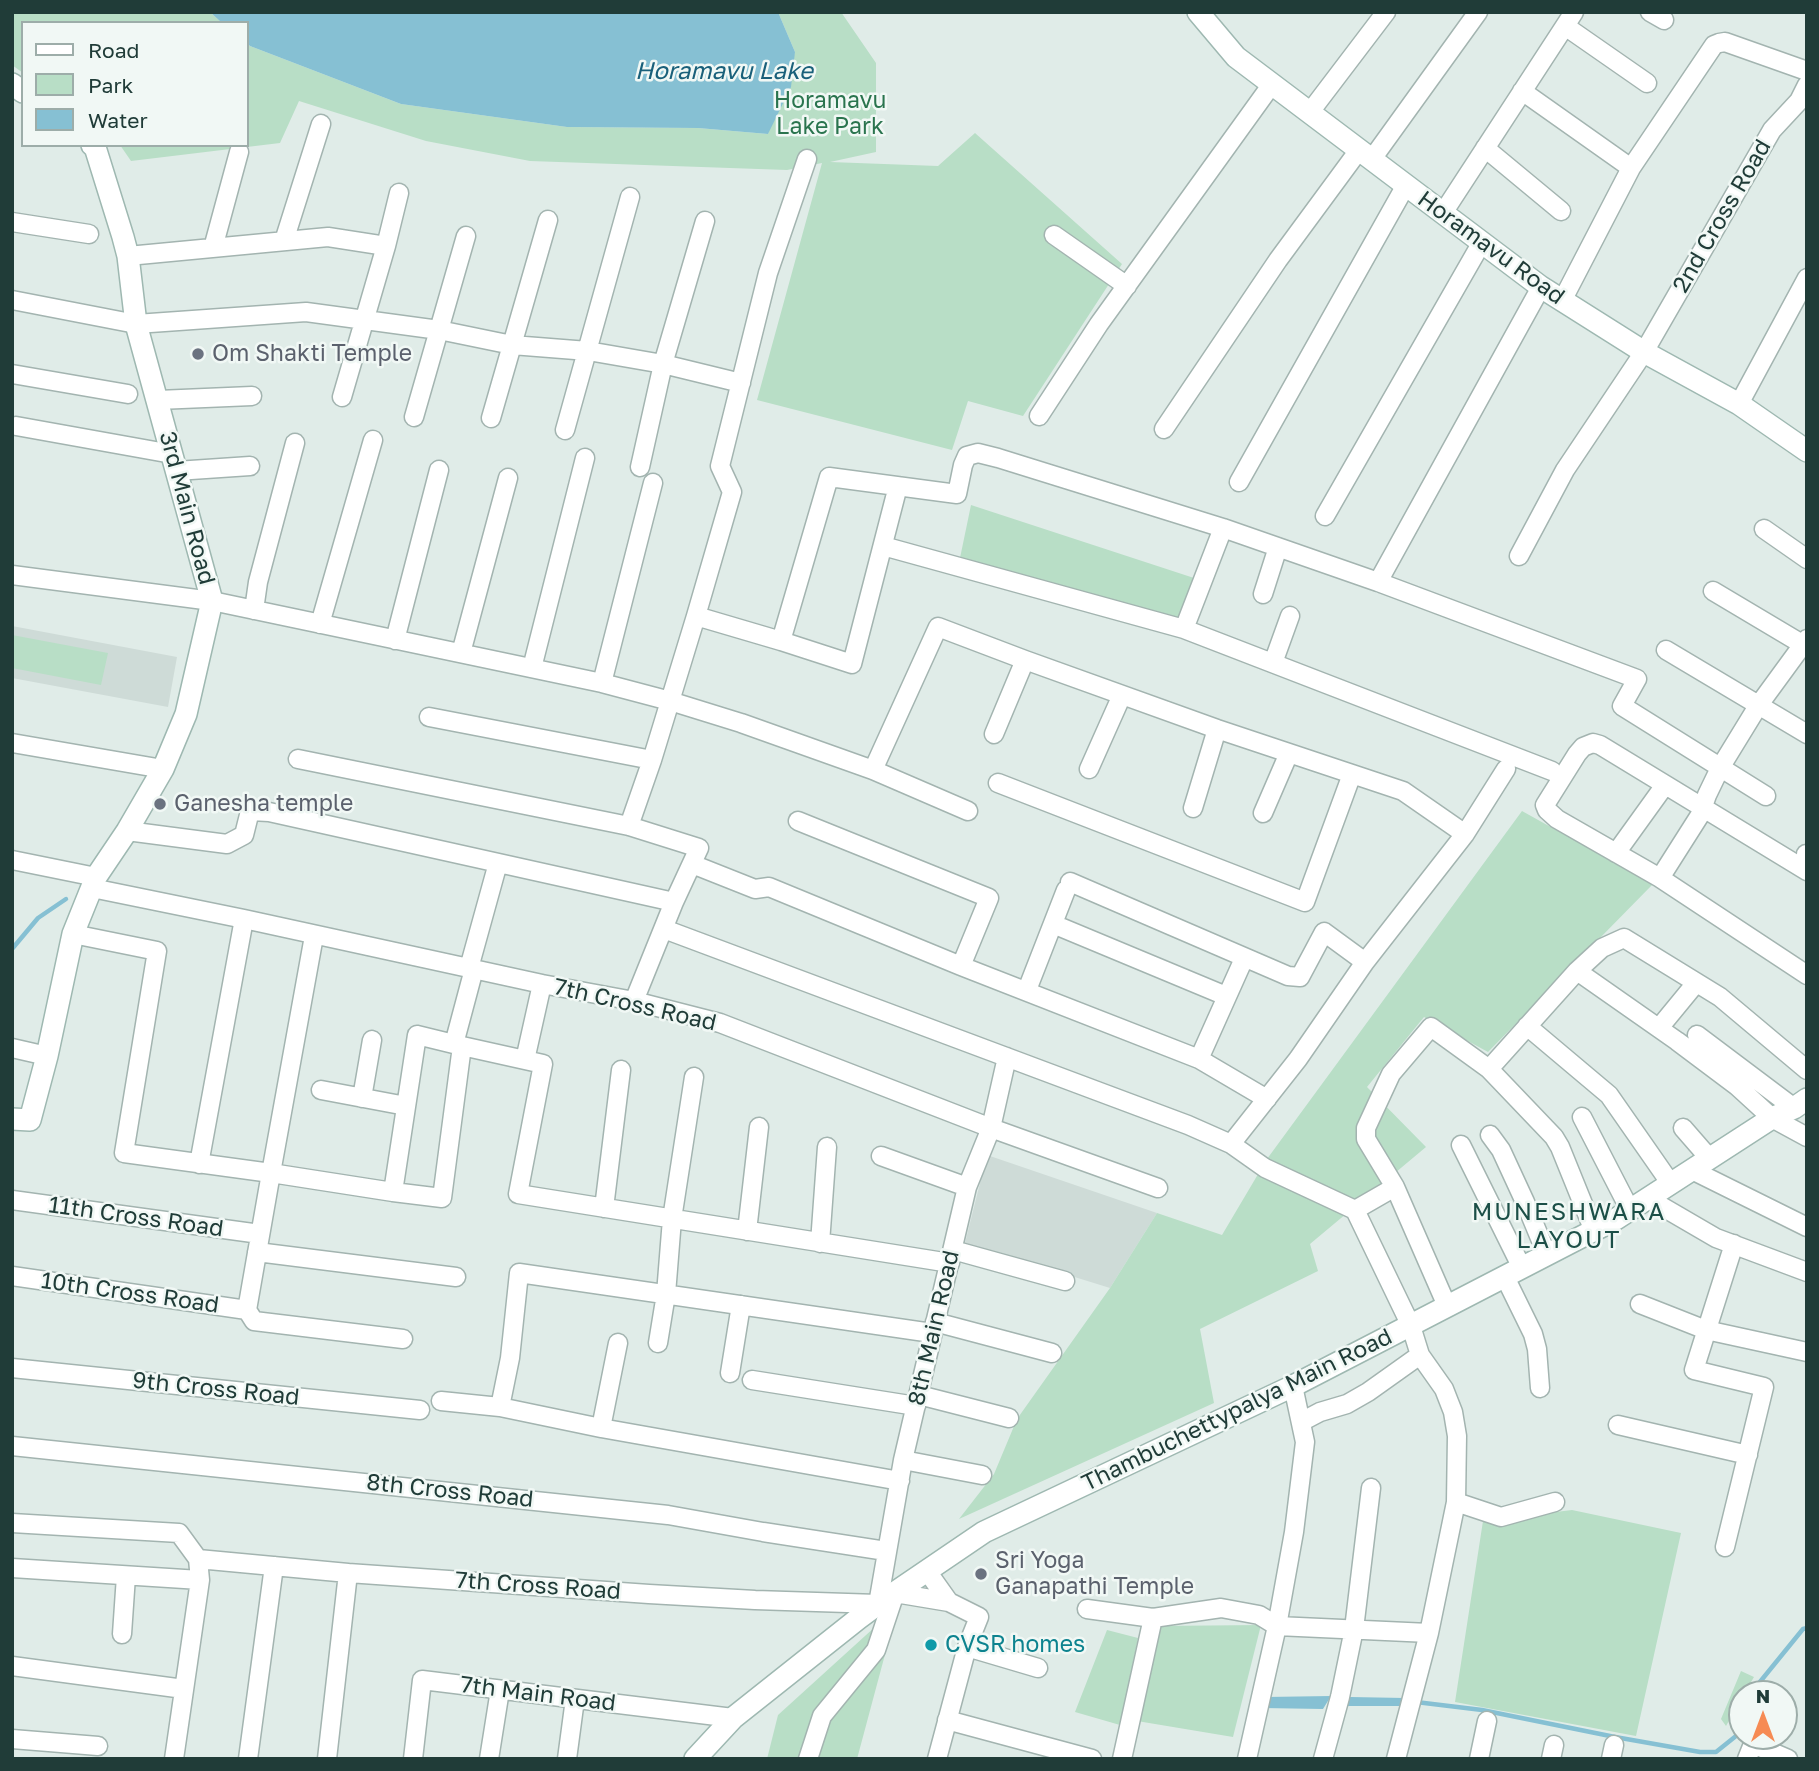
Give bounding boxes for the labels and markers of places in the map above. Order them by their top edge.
place label: Om Shakti Temple [212,340,412,368]
marker: Om Shakti Temple [190,346,206,362]
place label: Ganesha temple [174,790,353,818]
marker: Ganesha temple [152,796,168,812]
place label: Sri Yoga Ganapathi Temple [995,1547,1194,1601]
marker: Sri Yoga Ganapathi Temple [973,1566,989,1582]
place label: CVSR homes [945,1631,1085,1659]
marker: CVSR homes [923,1637,939,1653]

